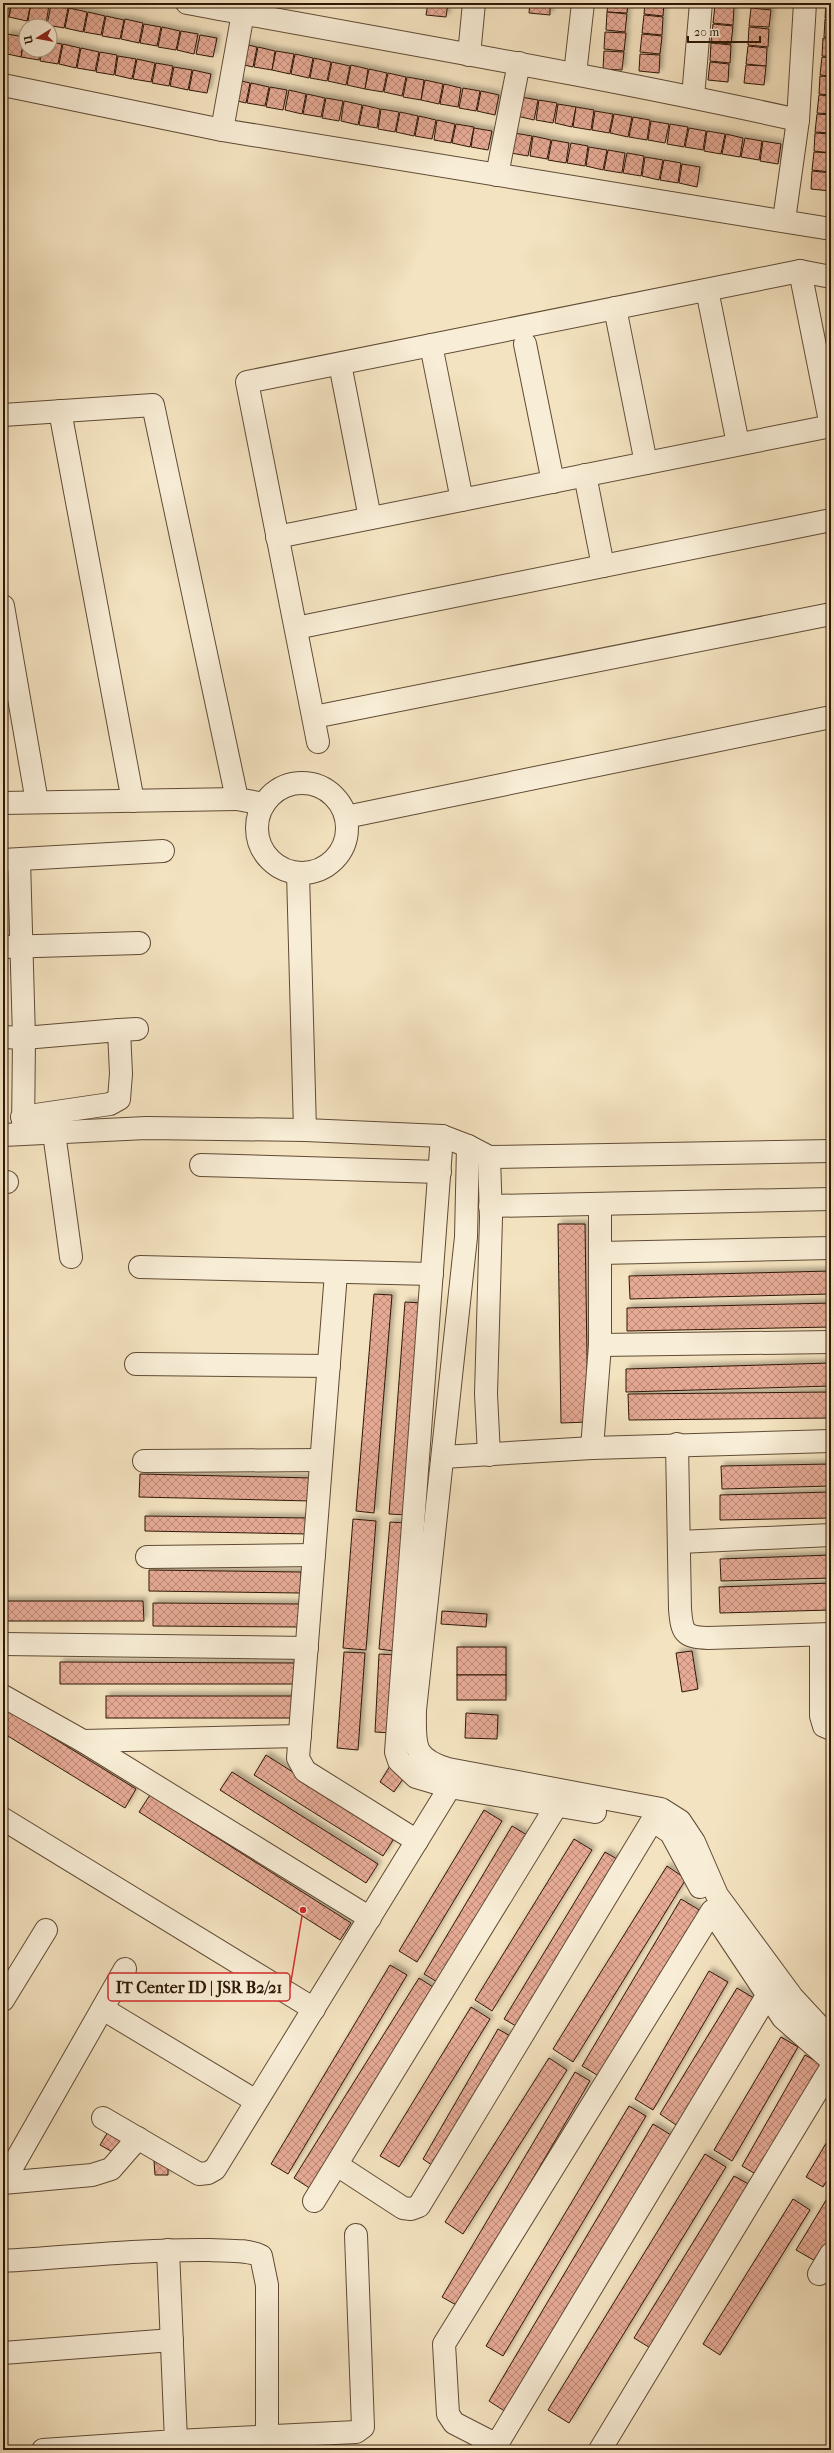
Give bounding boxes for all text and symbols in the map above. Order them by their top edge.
north arrow [18,18,58,58]
scale bar [688,18,760,44]
text: 20 m [694,25,719,39]
text: U [21,34,36,46]
callout: IT Center ID | JSR B2/21 [108,1973,290,2001]
text: IT Center ID | JSR B2/21 [116,1978,283,1998]

